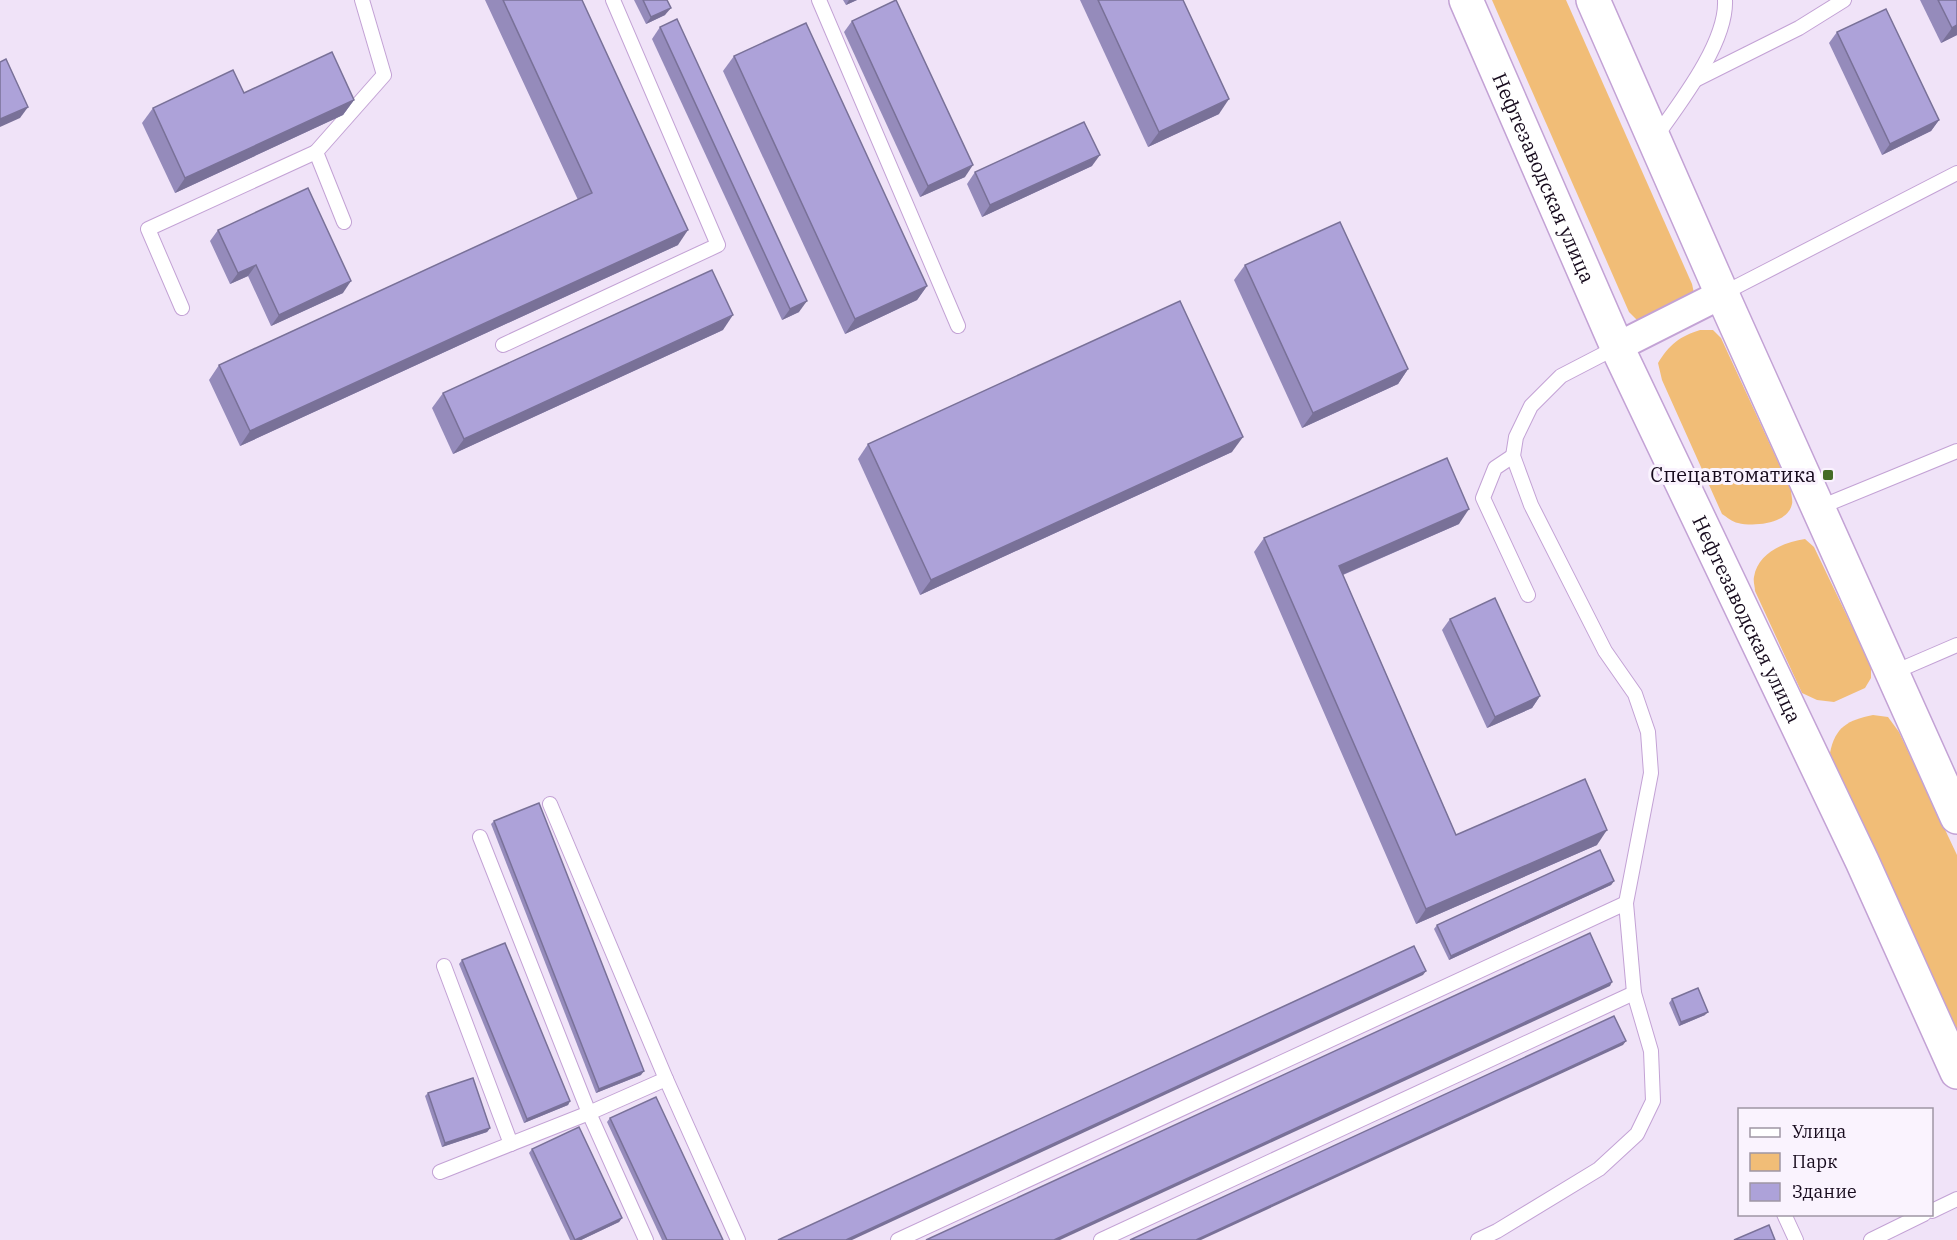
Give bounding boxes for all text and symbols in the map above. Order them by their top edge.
street label: Нефтезаводская улица [1486,68,1602,287]
place label: Спецавтоматика [1650,461,1816,488]
marker: Спецавтоматика [1821,468,1835,482]
street label: Нефтезаводская улица [1686,511,1808,727]
legend [1738,1108,1933,1216]
text: Улица [1792,1120,1847,1143]
text: Парк [1792,1150,1838,1173]
text: Здание [1792,1180,1857,1203]

